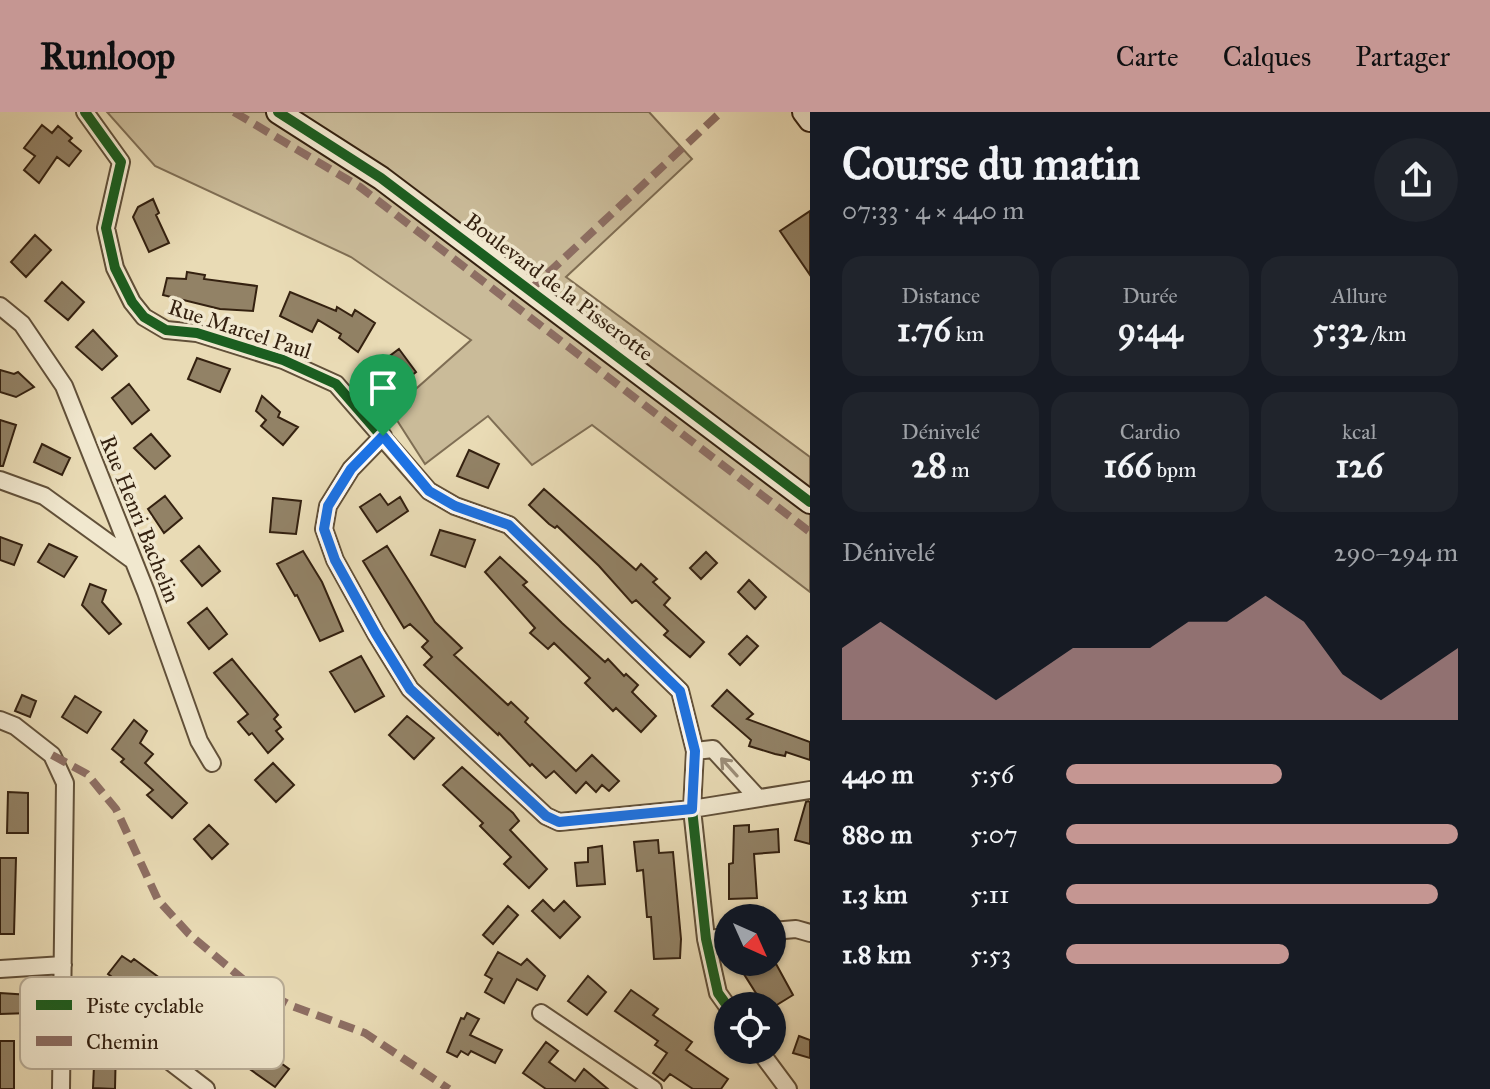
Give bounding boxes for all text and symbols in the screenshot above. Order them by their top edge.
text: Runloop [40,33,175,79]
text: Carte [1116,39,1179,74]
text: Calques [1223,39,1311,74]
text: Partager [1355,39,1450,74]
text: Course du matin [842,137,1140,191]
button: share [1374,138,1458,222]
text: 07:33 · 4 × 440 m [842,194,1024,226]
street label: Boulevard de la Pisserotte [459,207,659,367]
text: Distance [901,282,980,309]
text: Durée [1122,282,1178,309]
text: Allure [1332,282,1387,309]
street label: Rue Marcel Paul [165,293,315,365]
text: 1.76 [897,309,951,350]
text: 9:44 [1118,309,1182,350]
text: 5:32 [1312,309,1367,350]
text: km [951,320,984,347]
text: /km [1367,320,1406,347]
pin [349,354,417,436]
icon: arrive [361,366,405,410]
text: Dénivelé [901,418,980,445]
text: Cardio [1120,418,1180,445]
text: kcal [1342,418,1377,445]
street label: Rue Henri Bachelin [94,431,186,607]
text: 28 [912,445,946,486]
text: 166 [1103,445,1152,486]
text: 126 [1336,445,1383,486]
text: m [946,456,970,483]
text: bpm [1152,456,1197,483]
text: Dénivelé [842,536,935,568]
text: 290–294 m [1334,536,1458,568]
one-way arrow [721,757,739,777]
text: 440 m [842,758,914,790]
text: 5:56 [970,758,1014,790]
text: 880 m [842,818,912,850]
text: 5:07 [970,818,1018,850]
text: 1.3 km [842,878,908,910]
text: 5:11 [970,878,1009,910]
north arrow [714,904,786,976]
map controls [714,904,786,1064]
text: 1.8 km [842,938,911,970]
text: 5:53 [970,938,1011,970]
legend [20,977,284,1069]
text: Piste cyclable [86,992,204,1019]
button: locate [714,992,786,1064]
text: Chemin [86,1028,159,1055]

